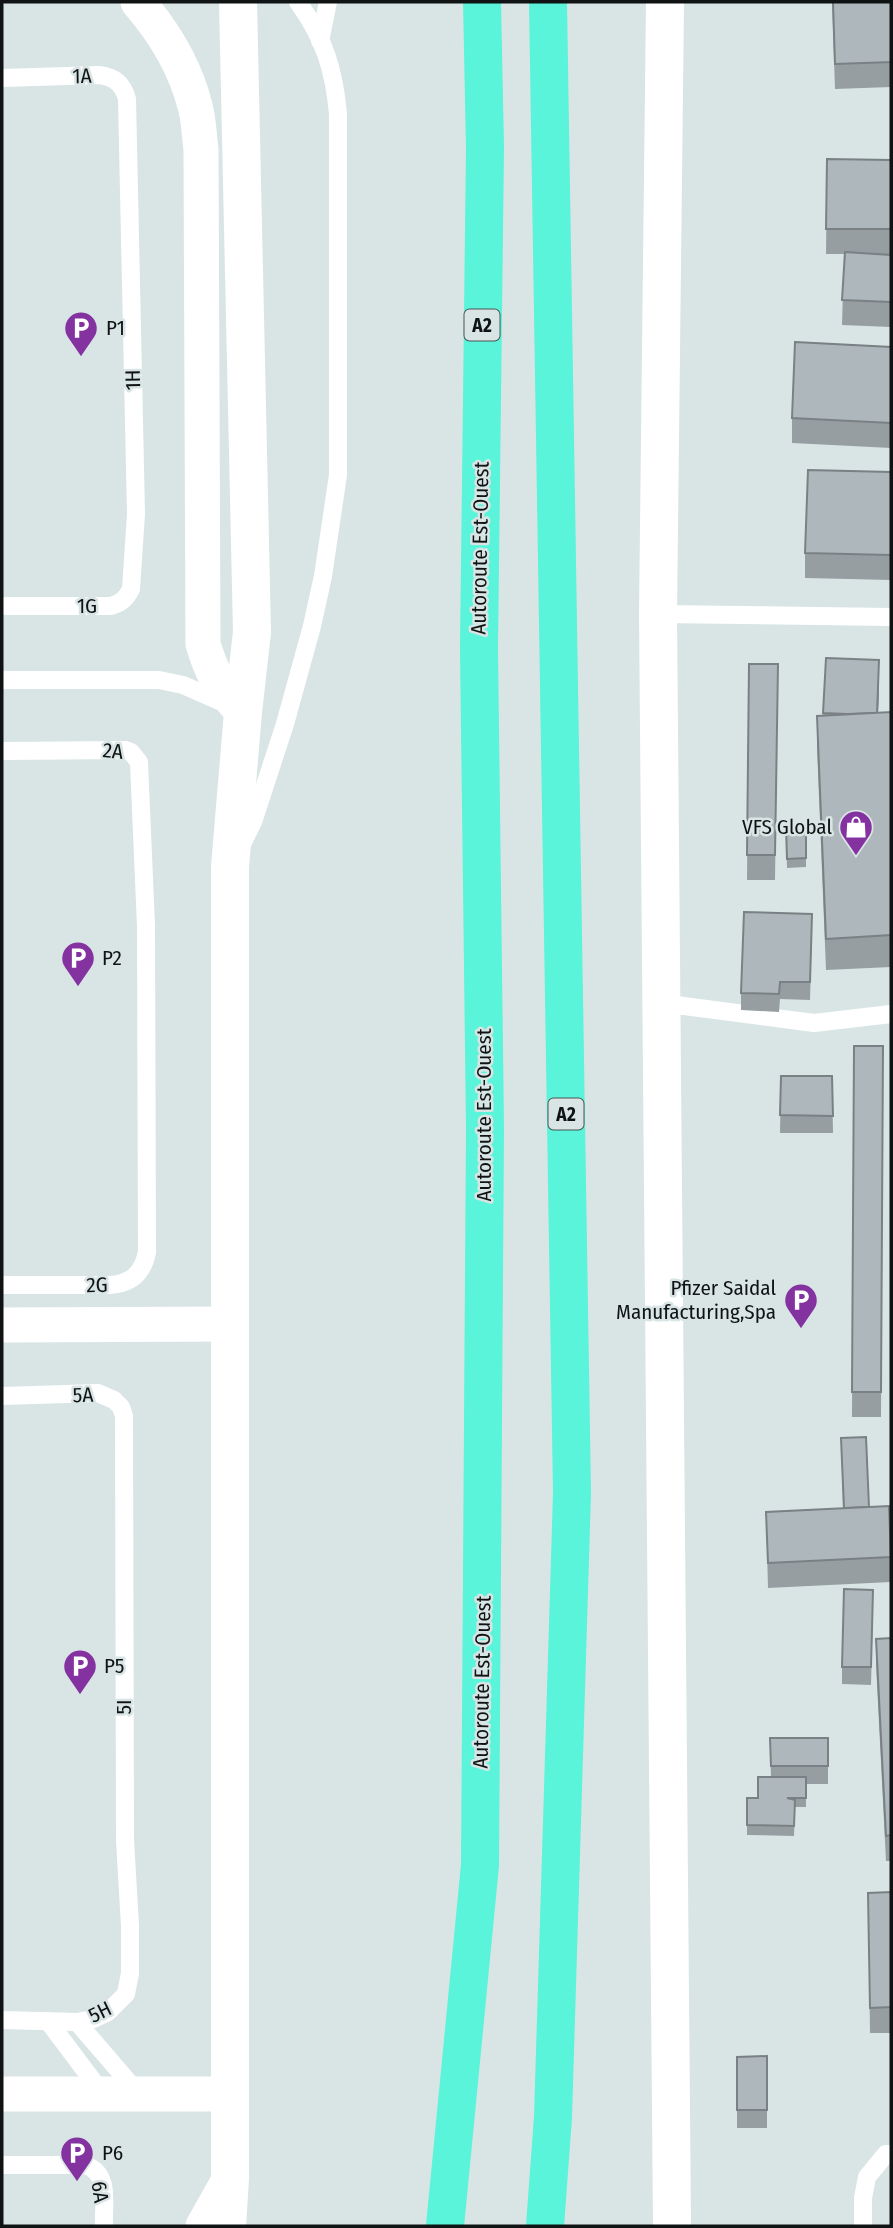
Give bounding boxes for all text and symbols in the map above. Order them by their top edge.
street label: 1A [72,63,92,89]
parking icon: P1 [62,309,100,358]
road number: A2 [464,310,500,340]
place label: P1 [106,315,125,341]
street label: 1H [120,369,146,391]
street label: Autoroute Est-Ouest [465,461,495,635]
street label: 1G [77,593,97,619]
street label: 2A [102,737,124,765]
shop icon: VFS Global [837,808,875,857]
place label: VFS Global [742,814,832,840]
parking icon: P2 [59,939,97,988]
place label: P2 [102,945,122,971]
street label: Autoroute Est-Ouest [471,1028,497,1202]
road number: A2 [548,1098,584,1130]
street label: 2G [86,1272,108,1298]
place label: Pfizer Saidal Manufacturing,Spa [616,1275,776,1325]
parking icon: Pfizer Saidal Manufacturing,Spa [782,1281,820,1330]
street label: 5A [72,1382,94,1408]
street label: Autoroute Est-Ouest [467,1595,497,1769]
parking icon: P5 [61,1647,99,1696]
place label: P5 [104,1653,124,1679]
street label: 5I [111,1699,137,1715]
street label: 5H [84,1995,116,2029]
parking icon: P6 [58,2134,96,2183]
place label: P6 [102,2140,123,2166]
street label: 6A [86,2180,114,2204]

